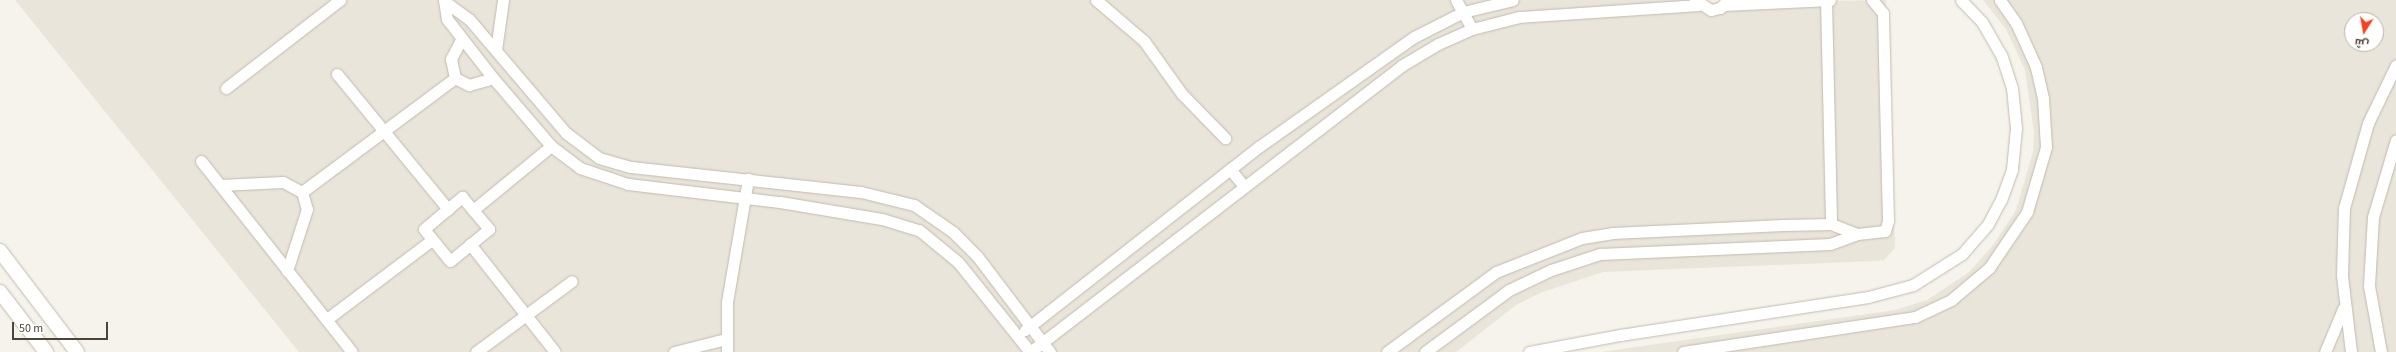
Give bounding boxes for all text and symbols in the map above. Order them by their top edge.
north arrow [2344,12,2384,52]
text: ش [2353,35,2370,52]
scale bar [14,314,110,340]
text: 50 m [19,320,43,337]

